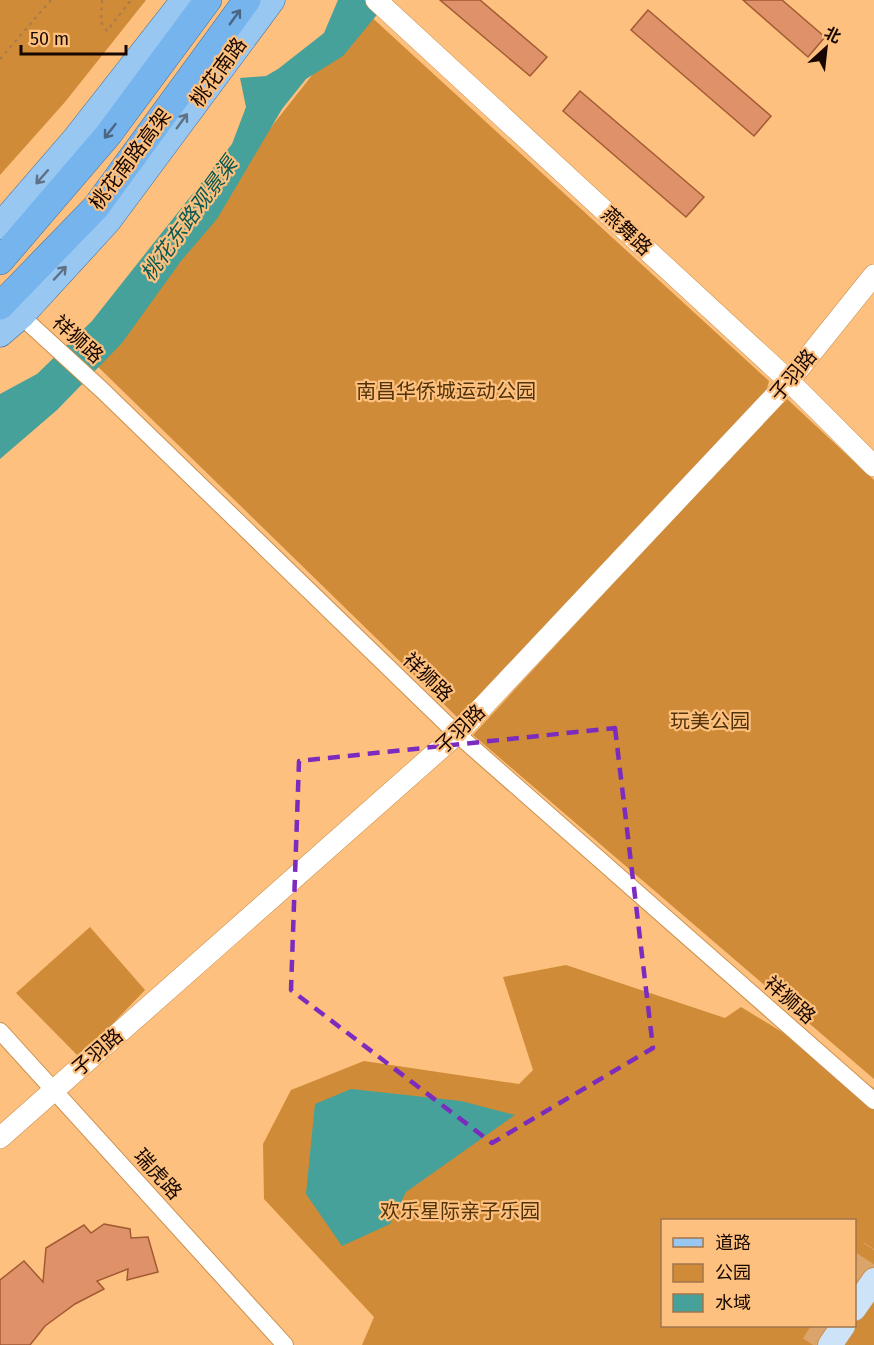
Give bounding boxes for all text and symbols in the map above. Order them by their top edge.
one-way arrow [229,9,241,25]
scale bar [21,18,126,56]
north arrow [796,18,856,78]
text: 北 [821,23,844,47]
text: 50 m [30,28,69,50]
street label: 桃花南路 [185,33,251,111]
street label: 桃花南路高架 [84,104,176,214]
one-way arrow [176,114,188,130]
one-way arrow [104,123,117,139]
water label: 桃花东路观景渠 [135,149,244,286]
one-way arrow [36,169,49,185]
street label: 燕舞路 [597,202,657,260]
one-way arrow [53,266,67,281]
street label: 祥狮路 [48,310,108,368]
street label: 子羽路 [765,344,821,406]
park label: 南昌华侨城运动公园 [356,379,536,403]
street label: 祥狮路 [398,648,458,706]
street label: 子羽路 [430,700,490,758]
park label: 玩美公园 [670,709,750,733]
street label: 祥狮路 [759,971,821,1029]
street label: 子羽路 [66,1023,128,1081]
street label: 瑞虎路 [129,1144,187,1204]
park label: 欢乐星际亲子乐园 [380,1199,540,1223]
legend [661,1219,856,1327]
text: 道路 [715,1232,751,1254]
text: 公园 [715,1262,751,1284]
text: 水域 [715,1292,751,1314]

